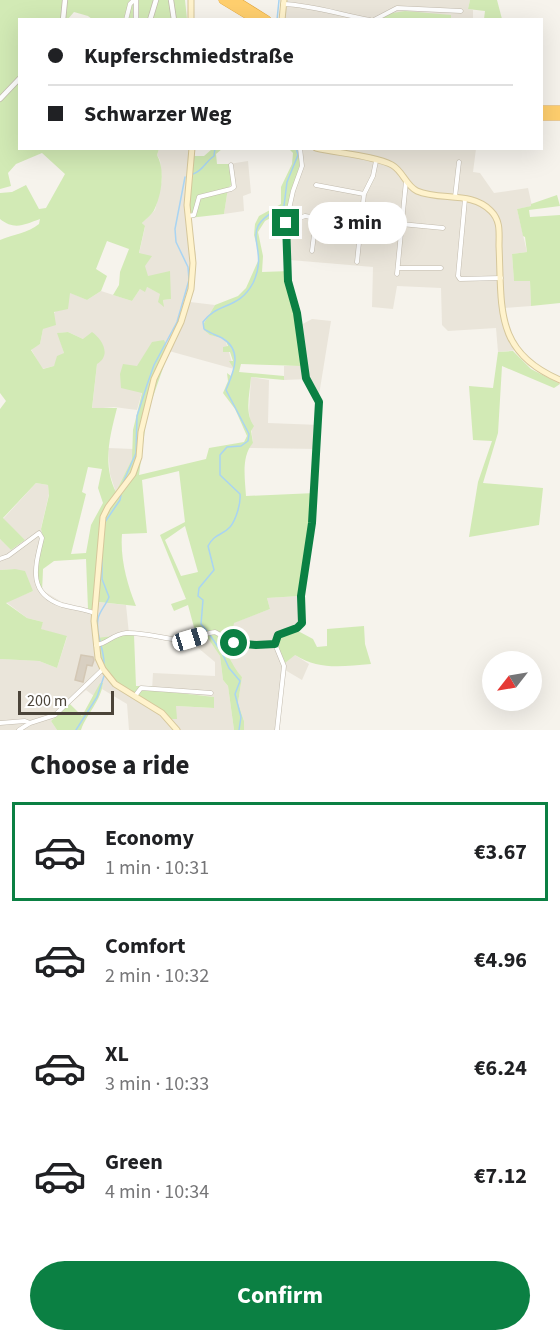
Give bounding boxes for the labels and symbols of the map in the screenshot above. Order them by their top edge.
callout: 3 min [307,202,406,244]
route end [272,209,299,236]
car [170,625,210,653]
route start [220,629,247,656]
north arrow [482,651,542,711]
scale bar [18,688,114,716]

